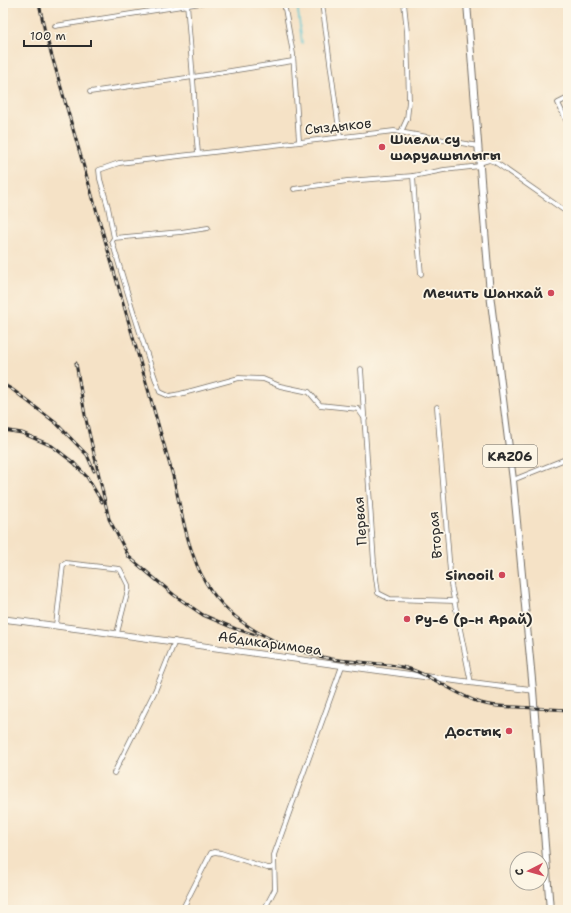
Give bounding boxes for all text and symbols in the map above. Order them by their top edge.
scale bar [24,22,91,48]
text: 100 m [30,28,66,44]
street label: Сыздыков [304,114,372,138]
place label: Шиели су шаруашылыгы [390,130,501,164]
marker: Шиели су шаруашылыгы [377,142,387,152]
place label: Мечить Шанхай [423,284,543,302]
marker: Мечить Шанхай [546,288,556,298]
road number: KАZ06 [483,445,537,467]
street label: Первая [349,496,371,546]
street label: Вторая [424,510,446,560]
place label: Sinooil [445,566,494,584]
marker: Sinooil [497,570,507,580]
place label: Ру-6 (р-н Арай) [415,610,533,628]
marker: Ру-6 (р-н Арай) [402,614,412,624]
street label: Абдикаримова [217,627,323,659]
place label: Достық [445,722,501,740]
marker: Достық [504,726,514,736]
north arrow [509,851,549,891]
text: С [512,868,527,876]

